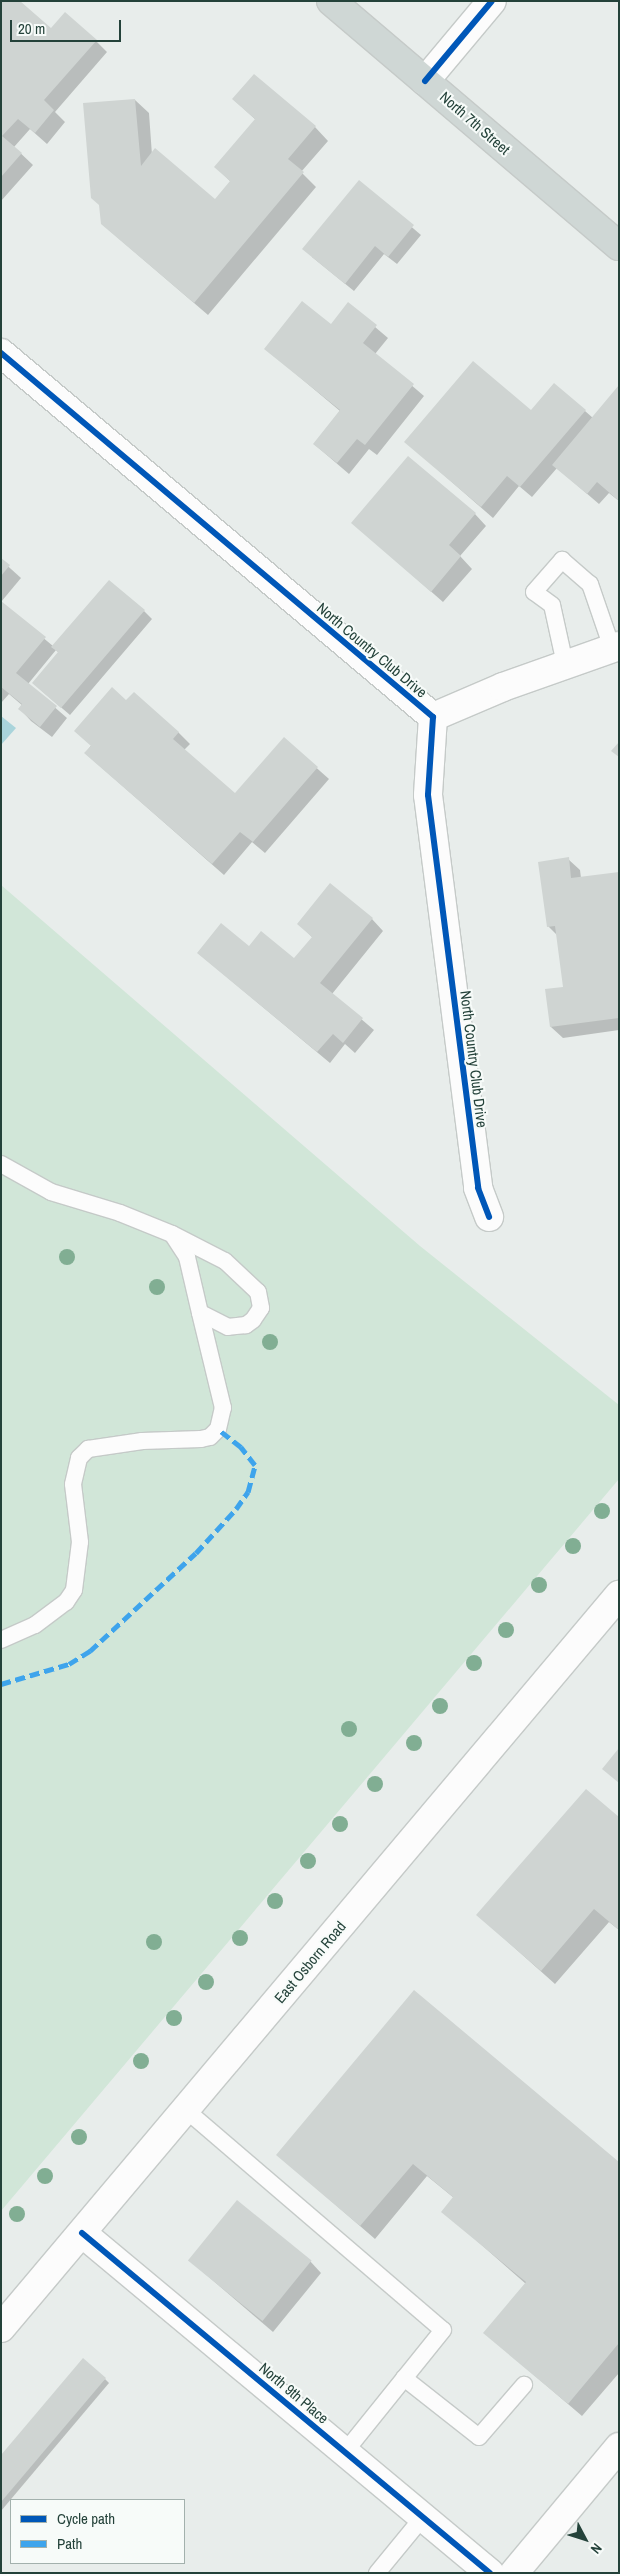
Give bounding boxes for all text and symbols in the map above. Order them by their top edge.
scale bar [12,10,124,42]
text: 20 m [18,18,45,39]
street label: North 7th Street [436,88,514,158]
street label: North Country Club Drive [313,599,431,701]
street label: North Country Club Drive [457,989,491,1129]
street label: East Osborn Road [271,1917,349,2007]
street label: North 9th Place [256,2359,332,2427]
legend [10,2499,185,2564]
text: Cycle path [57,2508,115,2529]
north arrow [560,2514,610,2564]
text: Path [57,2533,82,2554]
text: N [587,2540,606,2558]

